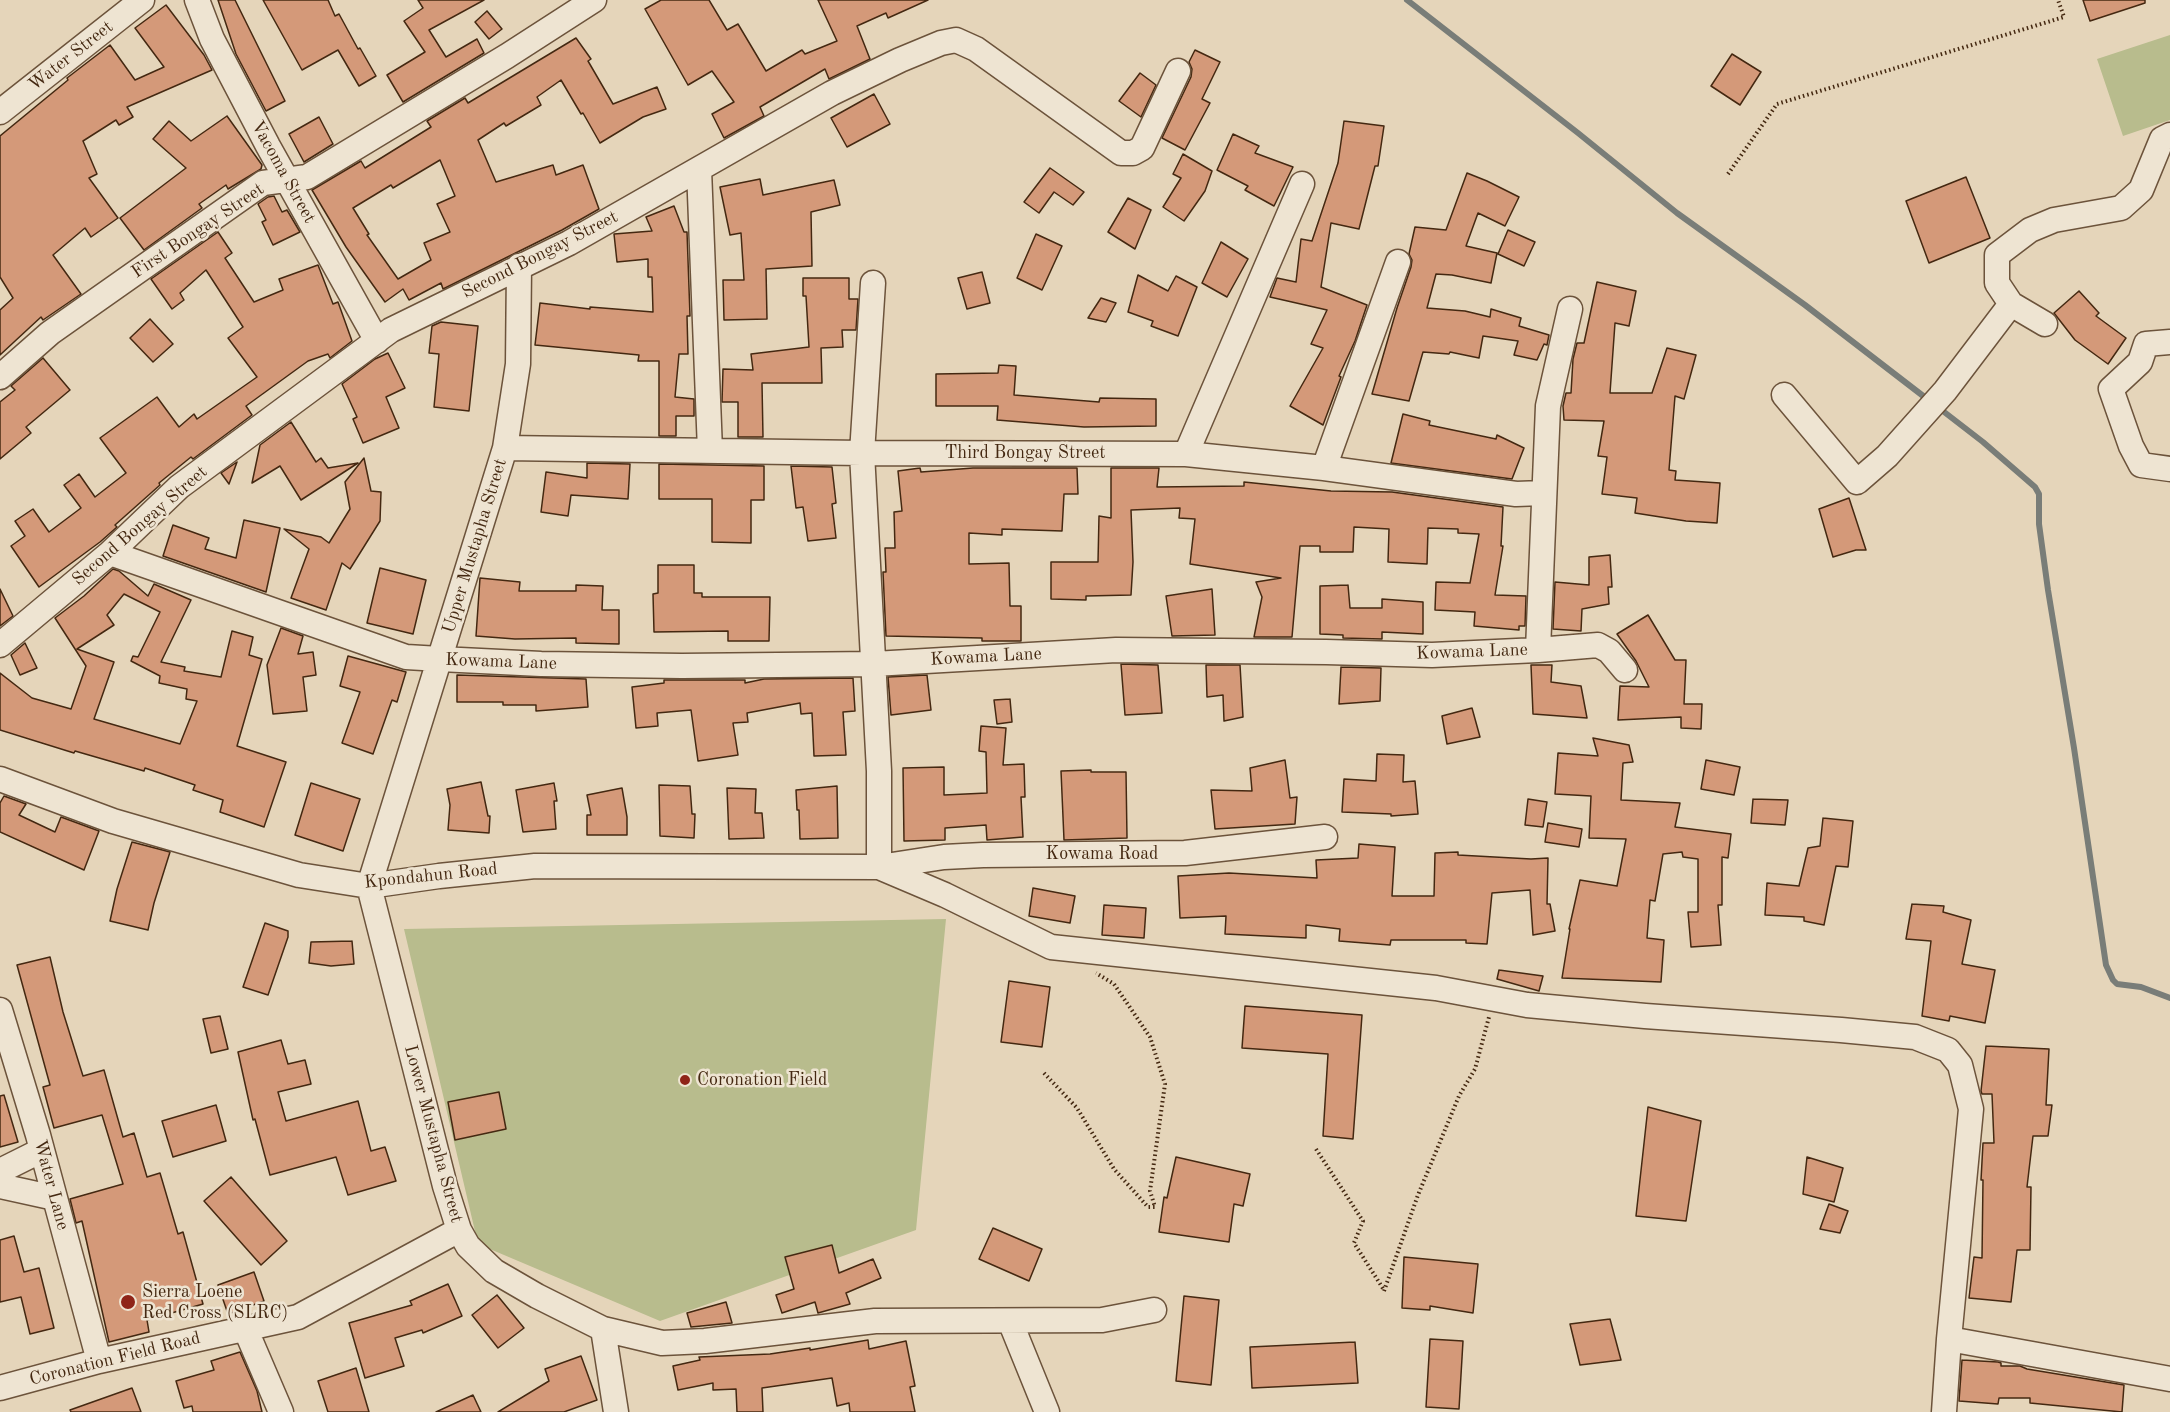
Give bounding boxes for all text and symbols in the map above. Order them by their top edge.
street label: Water Street [24,16,118,96]
street label: Vacoma Street [246,117,320,227]
street label: First Bongay Street [128,179,268,283]
street label: Second Bongay Street [458,206,622,304]
street label: Third Bongay Street [945,442,1105,464]
street label: Upper Mustapha Street [438,456,512,636]
street label: Second Bongay Street [68,461,212,591]
street label: Kowama Lane [1416,639,1528,665]
street label: Kowama Lane [930,643,1042,671]
street label: Kowama Lane [445,649,557,675]
street label: Kowama Road [1046,843,1158,865]
street label: Kpondahun Road [363,858,499,894]
street label: Lower Mustapha Street [399,1043,467,1225]
place label: Coronation Field [697,1069,827,1091]
marker: Coronation Field [678,1073,692,1087]
street label: Water Lane [29,1137,73,1233]
place label: Sierra Loene Red Cross (SLRC) [142,1281,288,1324]
marker: Sierra Loene Red Cross (SLRC) [119,1293,137,1311]
street label: Coronation Field Road [27,1327,203,1391]

